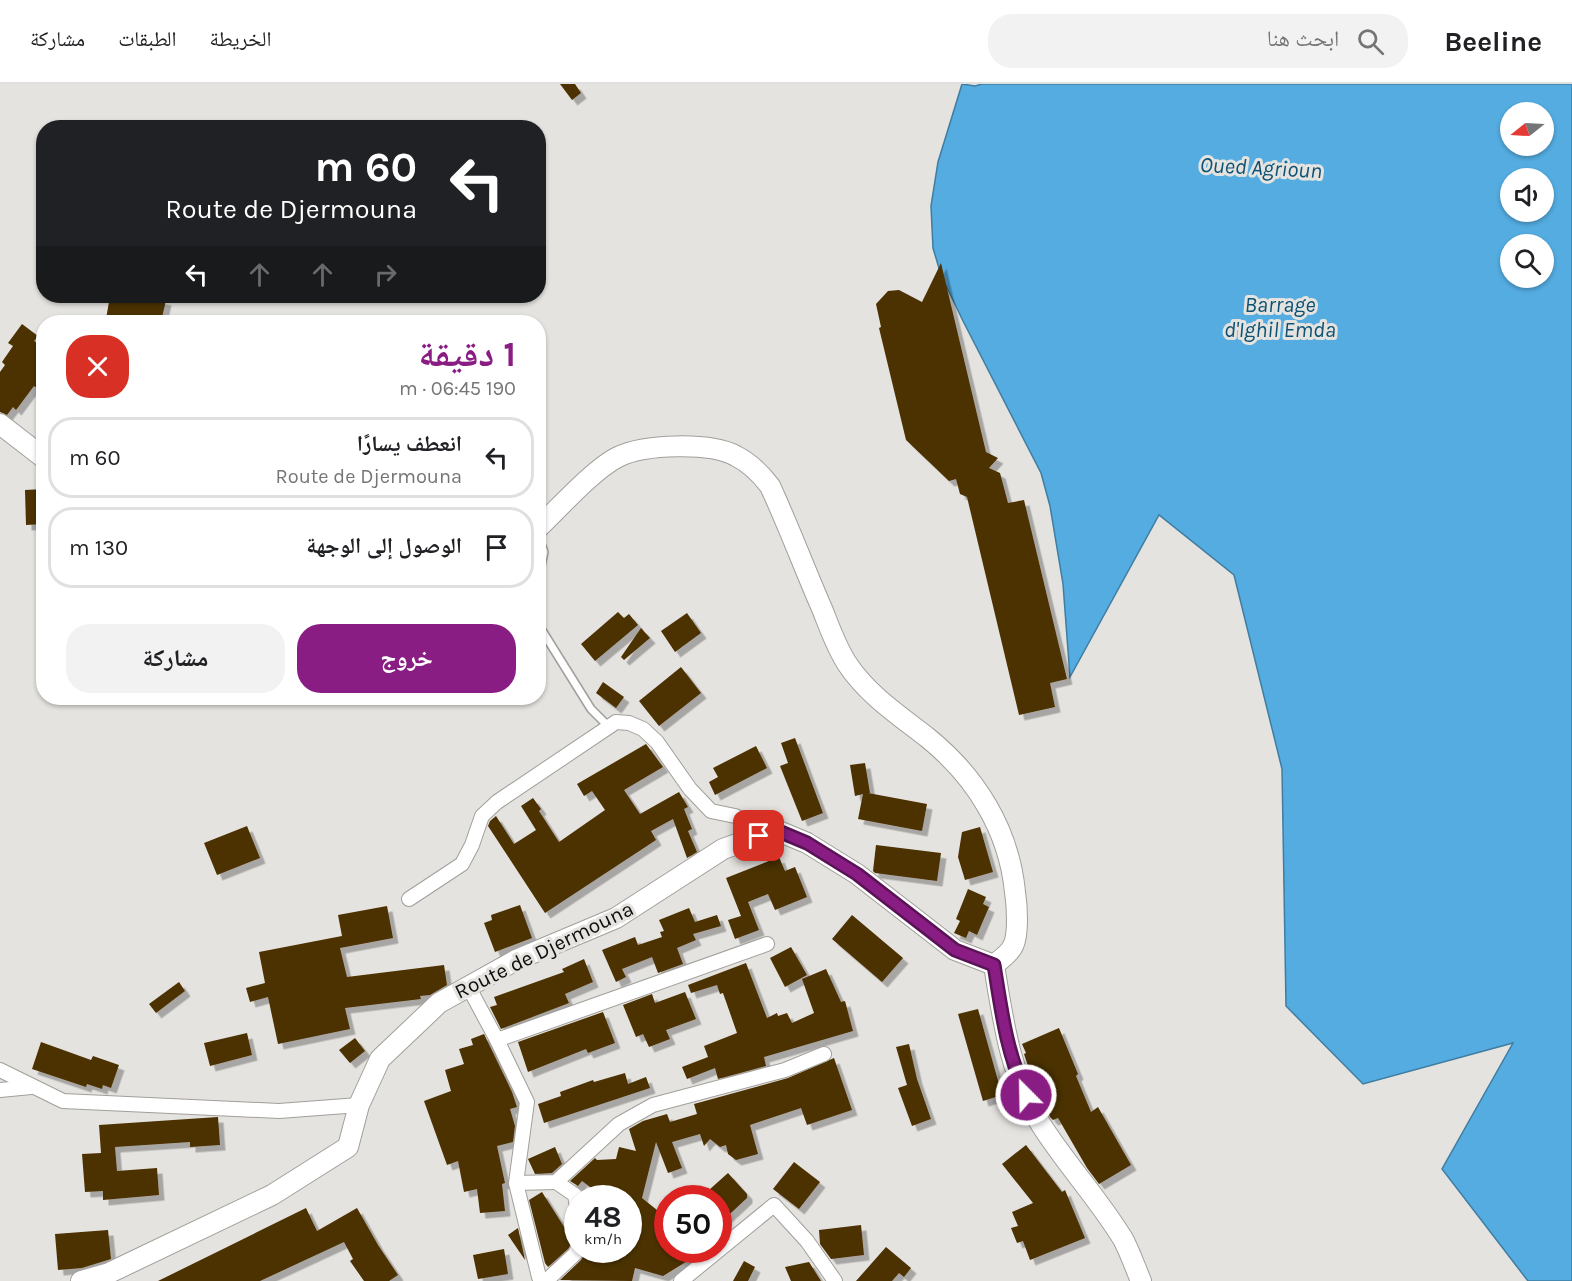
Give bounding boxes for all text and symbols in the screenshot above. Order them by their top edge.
search box [988,14,1408,68]
icon: search [1354,25,1387,58]
text: Beeline [1444,25,1542,58]
text: ابحث هنا [1267,26,1339,52]
text: مشاركة [30,27,85,51]
text: الطبقات [118,27,177,51]
text: الخريطة [210,27,271,51]
north arrow [1500,102,1554,156]
map controls [1500,102,1554,288]
text: 60 m [314,142,417,192]
icon: left [438,144,516,222]
water label: Oued Agrioun [1199,152,1323,184]
button: sound [1500,168,1554,222]
text: Route de Djermouna [165,193,417,225]
button: search [1500,234,1554,288]
icon: left [180,258,213,291]
icon: ahead [243,258,276,291]
icon: ahead [306,258,339,291]
icon: right [369,258,402,291]
water label: Barrage d'Ighil Emda [1224,292,1336,343]
text: 1 دقيقة [418,333,516,375]
button: close [66,335,129,398]
text: 190 m · 06:45 [399,377,516,400]
text: انعطف يسارًا [357,431,462,457]
icon: left [480,441,513,474]
text: 60 m [69,445,120,471]
text: Route de Djermouna [276,465,462,488]
icon: arrive [480,531,513,564]
text: الوصول إلى الوجهة [306,533,462,559]
text: 130 m [69,535,128,561]
button: مشاركة [66,624,285,693]
button: خروج [297,624,516,693]
pin [733,810,784,861]
icon: arrive [742,819,775,852]
street label: Route de Djermouna [451,896,637,1004]
position arrow [994,1063,1058,1127]
speed limit sign: 50 [654,1185,732,1263]
text: 48 [584,1199,622,1235]
text: km/h [584,1230,622,1248]

